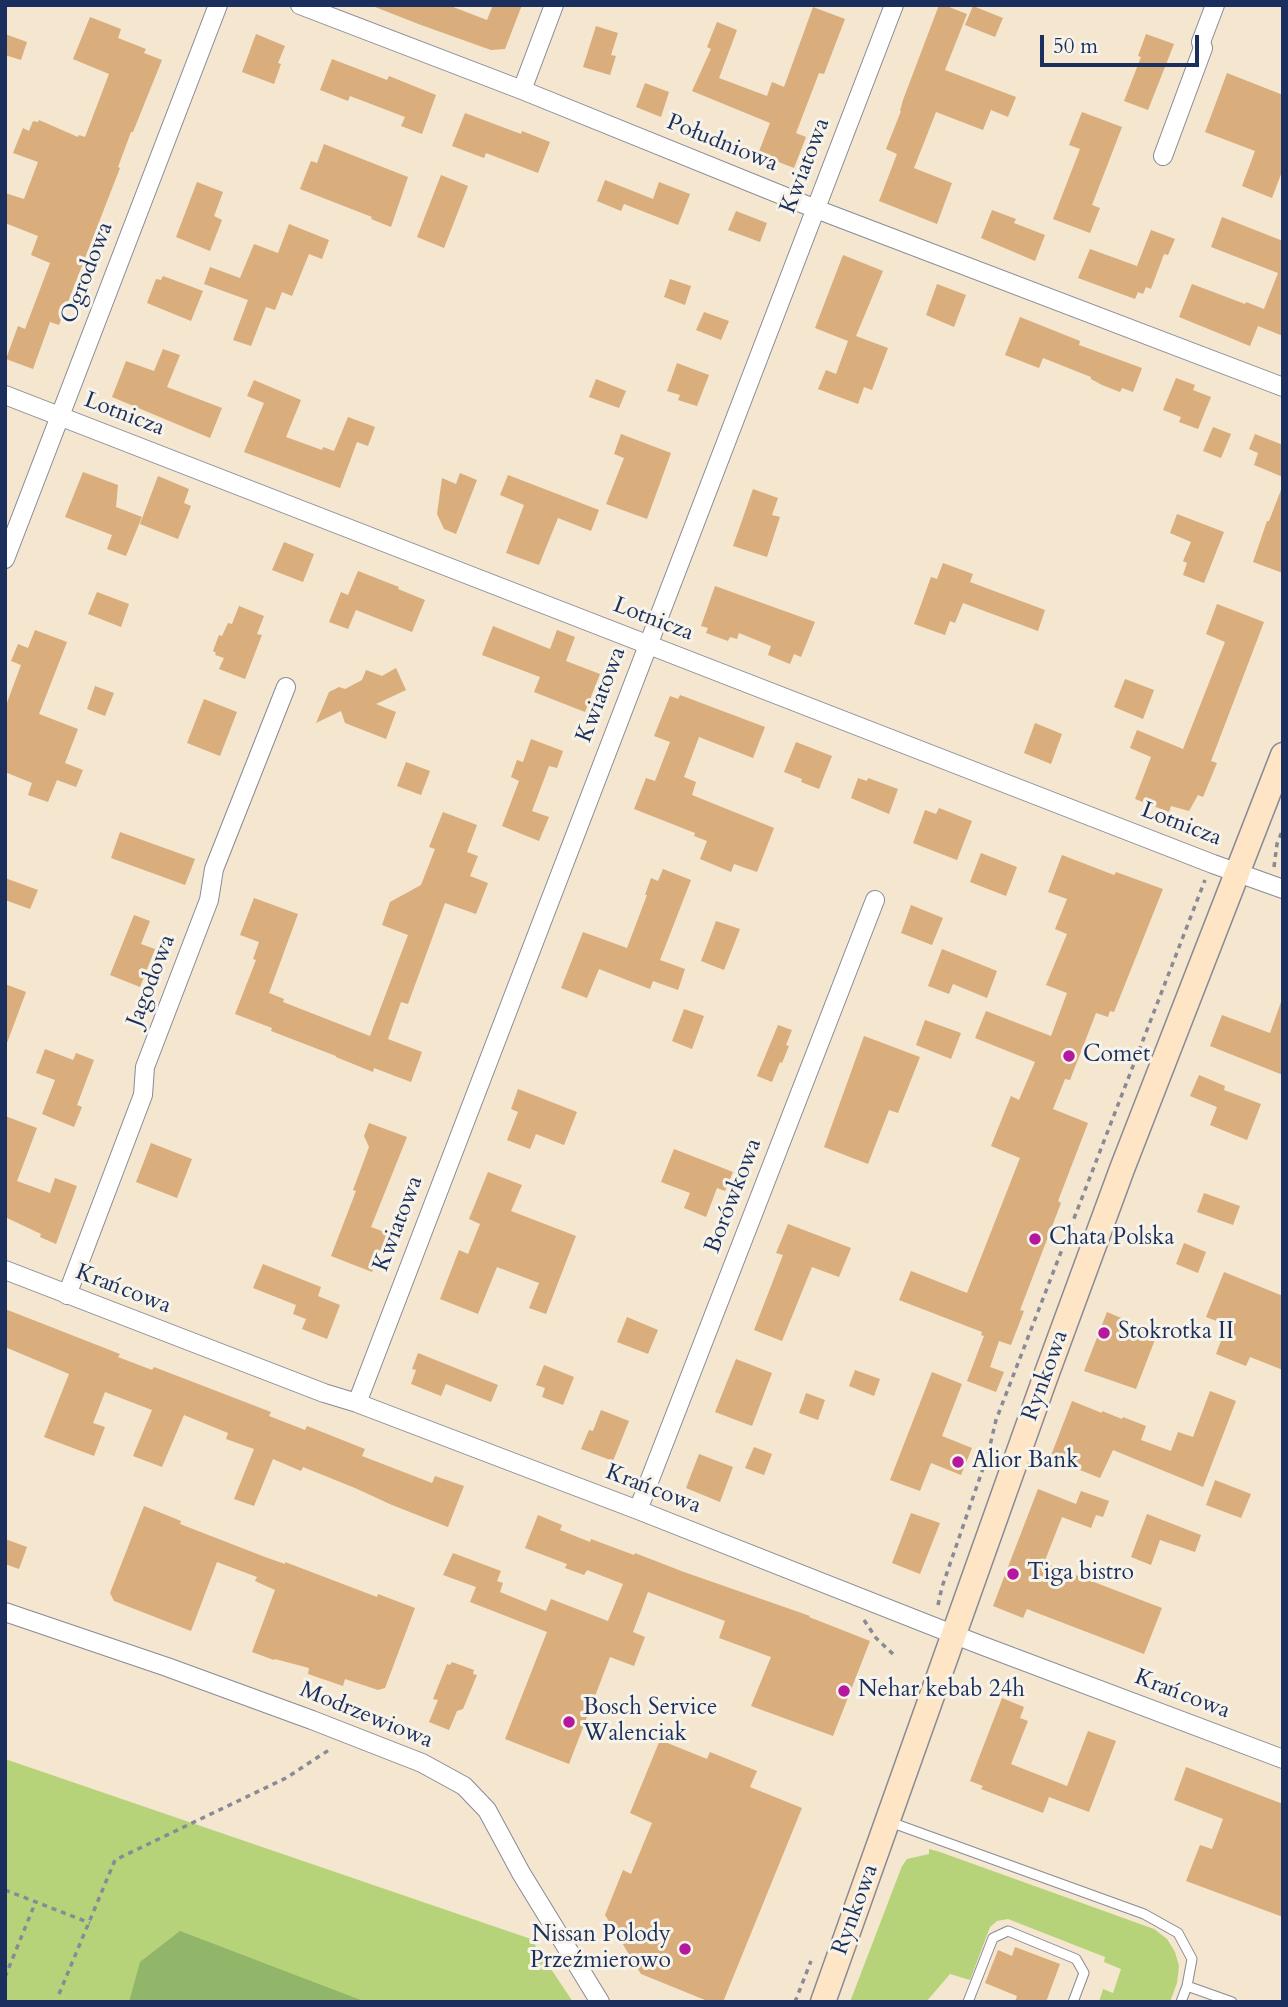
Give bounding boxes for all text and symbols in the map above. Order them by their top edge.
scale bar [1043,21,1202,65]
text: 50 m [1053,32,1098,61]
street label: Południowa [662,109,782,179]
street label: Kwiatowa [775,114,837,218]
street label: Ogrodowa [56,218,120,328]
street label: Lotnicza [80,387,168,443]
street label: Lotnicza [609,592,697,648]
street label: Kwiatowa [571,643,633,747]
street label: Lotnicza [1137,797,1225,853]
street label: Jagodowa [122,931,182,1031]
place label: Comet [1083,1042,1150,1070]
marker: Comet [1061,1048,1077,1064]
street label: Borówkowa [700,1135,768,1257]
street label: Kwiatowa [368,1172,430,1276]
place label: Chata Polska [1049,1225,1174,1253]
marker: Chata Polska [1027,1231,1043,1247]
street label: Krańcowa [71,1259,175,1321]
place label: Stokrotka II [1118,1319,1234,1347]
marker: Stokrotka II [1096,1325,1112,1341]
street label: Rynkowa [1017,1327,1075,1425]
place label: Alior Bank [972,1448,1079,1476]
marker: Alior Bank [950,1454,966,1470]
street label: Krańcowa [601,1459,705,1521]
place label: Tiga bistro [1027,1560,1134,1588]
marker: Tiga bistro [1005,1566,1021,1582]
street label: Krańcowa [1130,1664,1234,1726]
street label: Modrzewiowa [295,1677,437,1755]
place label: Nehar kebab 24h [858,1677,1025,1705]
marker: Nehar kebab 24h [836,1683,852,1699]
place label: Bosch Service Walenciak [583,1695,717,1749]
marker: Bosch Service Walenciak [561,1714,577,1730]
street label: Rynkowa [827,1861,885,1959]
place label: Nissan Polody Przeźmierowo [530,1922,671,1976]
marker: Nissan Polody Przeźmierowo [677,1941,693,1957]

